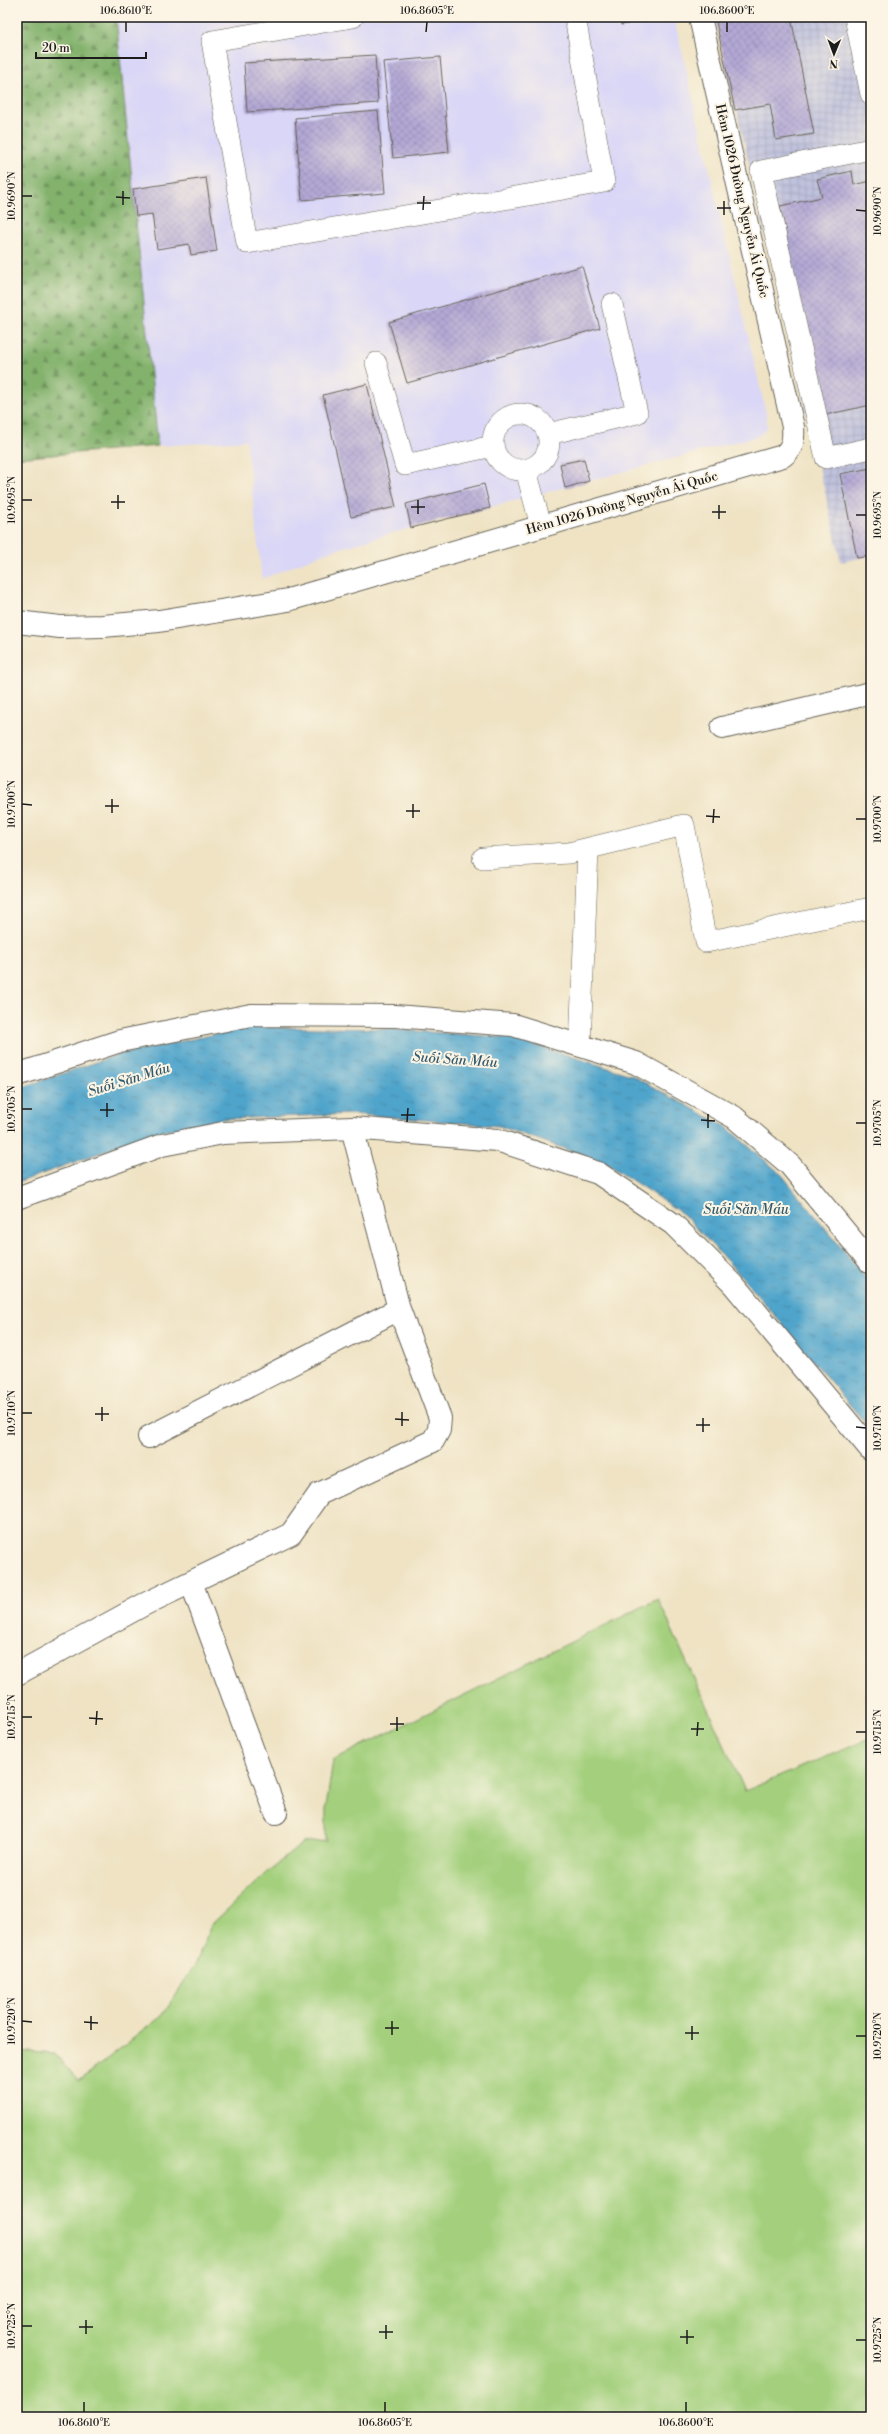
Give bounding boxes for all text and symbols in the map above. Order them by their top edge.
text: 106.8610°E [100,5,152,17]
text: 106.8605°E [400,5,454,17]
text: 106.8600°E [700,5,755,17]
scale bar [36,34,146,60]
north arrow [814,34,854,74]
text: 20 m [42,41,70,56]
text: N [829,56,838,70]
street label: Hẻm 1026 Đường Nguyễn Ái Quốc [712,102,773,300]
text: 10.9690°N [6,171,18,220]
text: 10.9690°N [872,186,884,235]
street label: Hẻm 1026 Đường Nguyễn Ái Quốc [524,467,720,538]
text: 10.9695°N [6,476,18,524]
text: 10.9695°N [872,491,884,539]
text: 10.9700°N [6,779,18,828]
text: 10.9700°N [872,794,884,843]
water label: Suối Săn Máu [412,1048,498,1072]
water label: Suối Săn Máu [86,1059,172,1101]
text: 10.9705°N [6,1085,18,1132]
text: 10.9705°N [872,1099,884,1146]
water label: Suối Săn Máu [703,1201,789,1219]
text: 10.9710°N [6,1389,18,1436]
text: 10.9710°N [872,1404,884,1451]
text: 10.9715°N [6,1694,18,1740]
text: 10.9715°N [872,1709,884,1755]
text: 10.9720°N [6,1997,18,2045]
text: 10.9720°N [872,2012,884,2060]
text: 10.9725°N [6,2302,18,2349]
text: 10.9725°N [872,2316,884,2363]
text: 106.8610°E [58,2417,110,2429]
text: 106.8605°E [358,2417,412,2429]
text: 106.8600°E [659,2417,714,2429]

